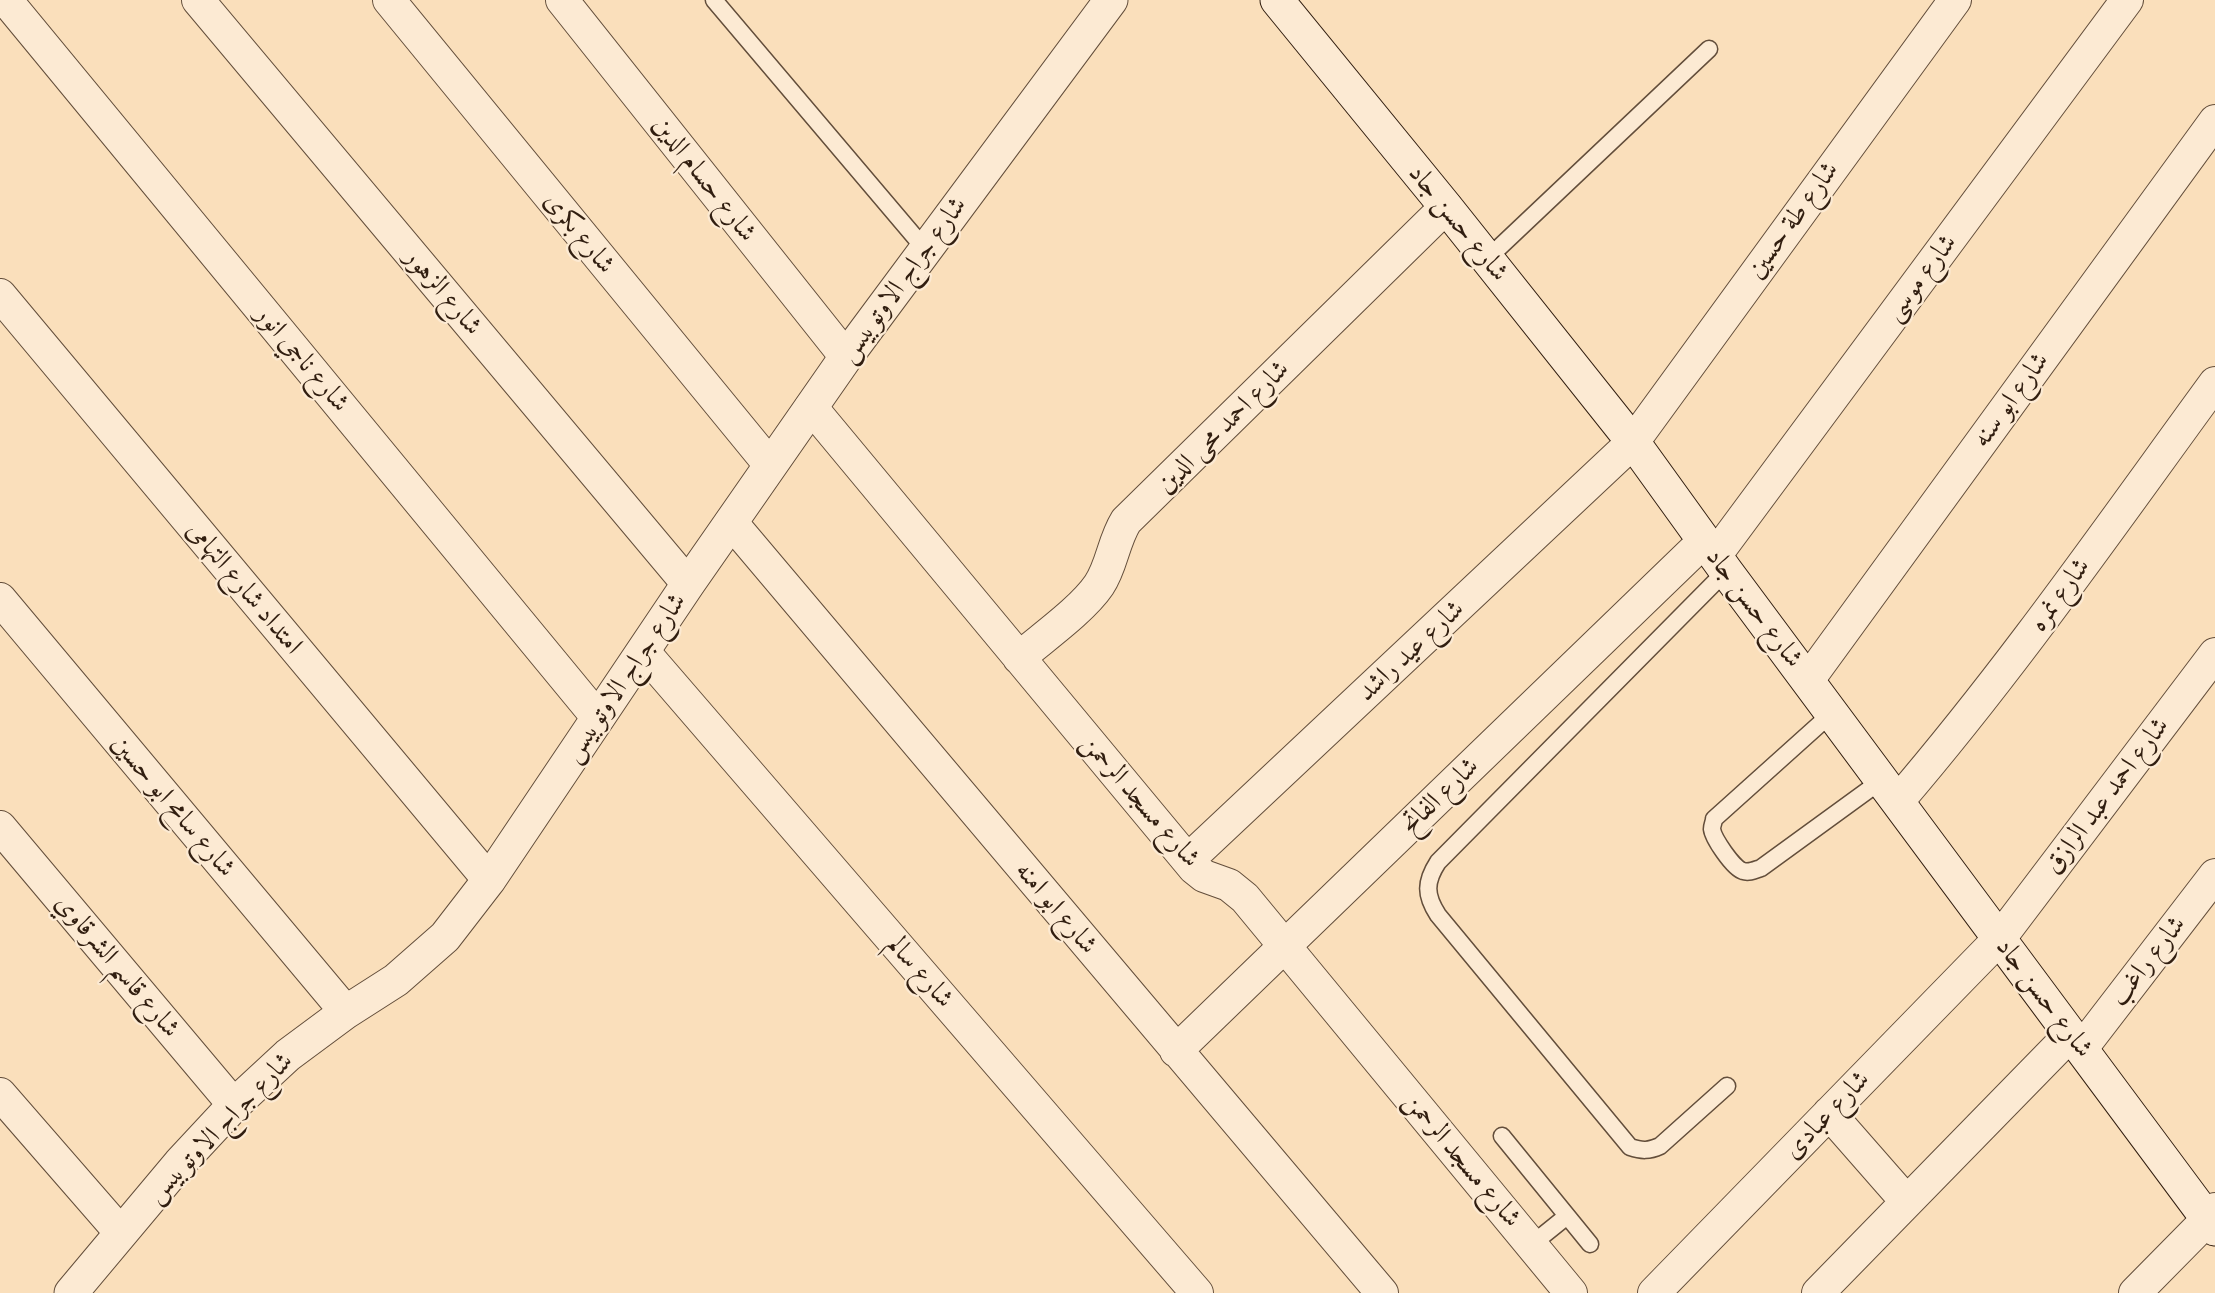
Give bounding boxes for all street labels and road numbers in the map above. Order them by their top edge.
street label: شارع حسام الدين [645,110,763,248]
street label: شارع طة حسين [1740,155,1846,285]
street label: شارع حسن جاد [1401,158,1515,288]
street label: شارع بكرى [536,186,622,280]
street label: شارع جراج الاوتوبيس [832,190,974,370]
street label: شارع موسى [1878,228,1964,328]
street label: شارع الزهور [397,242,489,342]
street label: شارع ناجي انور [248,299,356,419]
street label: شارع ابو سنه [1966,346,2056,454]
street label: شارع احمد محى الدين [1150,354,1296,500]
street label: امتداد شارع التهامى [179,515,309,661]
street label: شارع حسن جاد [1698,542,1810,674]
street label: شارع نمره [2022,552,2098,638]
street label: شارع جراج الاوتوبيس [556,587,694,769]
street label: شارع عيد راشد [1351,593,1471,709]
street label: شارع احمد عبد الرازق [2037,711,2177,881]
street label: شارع سامح ابو حسين [104,728,242,884]
street label: شارع مسجد الرحمن [1073,728,1207,874]
street label: شارع الفاتح [1394,751,1486,841]
street label: شارع ابو امنه [1008,855,1104,961]
street label: شارع قاسم الشرقاوي [47,888,187,1044]
street label: شارع راغب [2103,909,2193,1013]
street label: شارع سالم [880,929,960,1015]
street label: شارع حسن جاد [1988,932,2100,1064]
street label: شارع جراج الاوتوبيس [140,1046,300,1210]
street label: شارع عبادى [1777,1064,1877,1166]
street label: شارع مسجد الرحمن [1396,1086,1528,1234]

